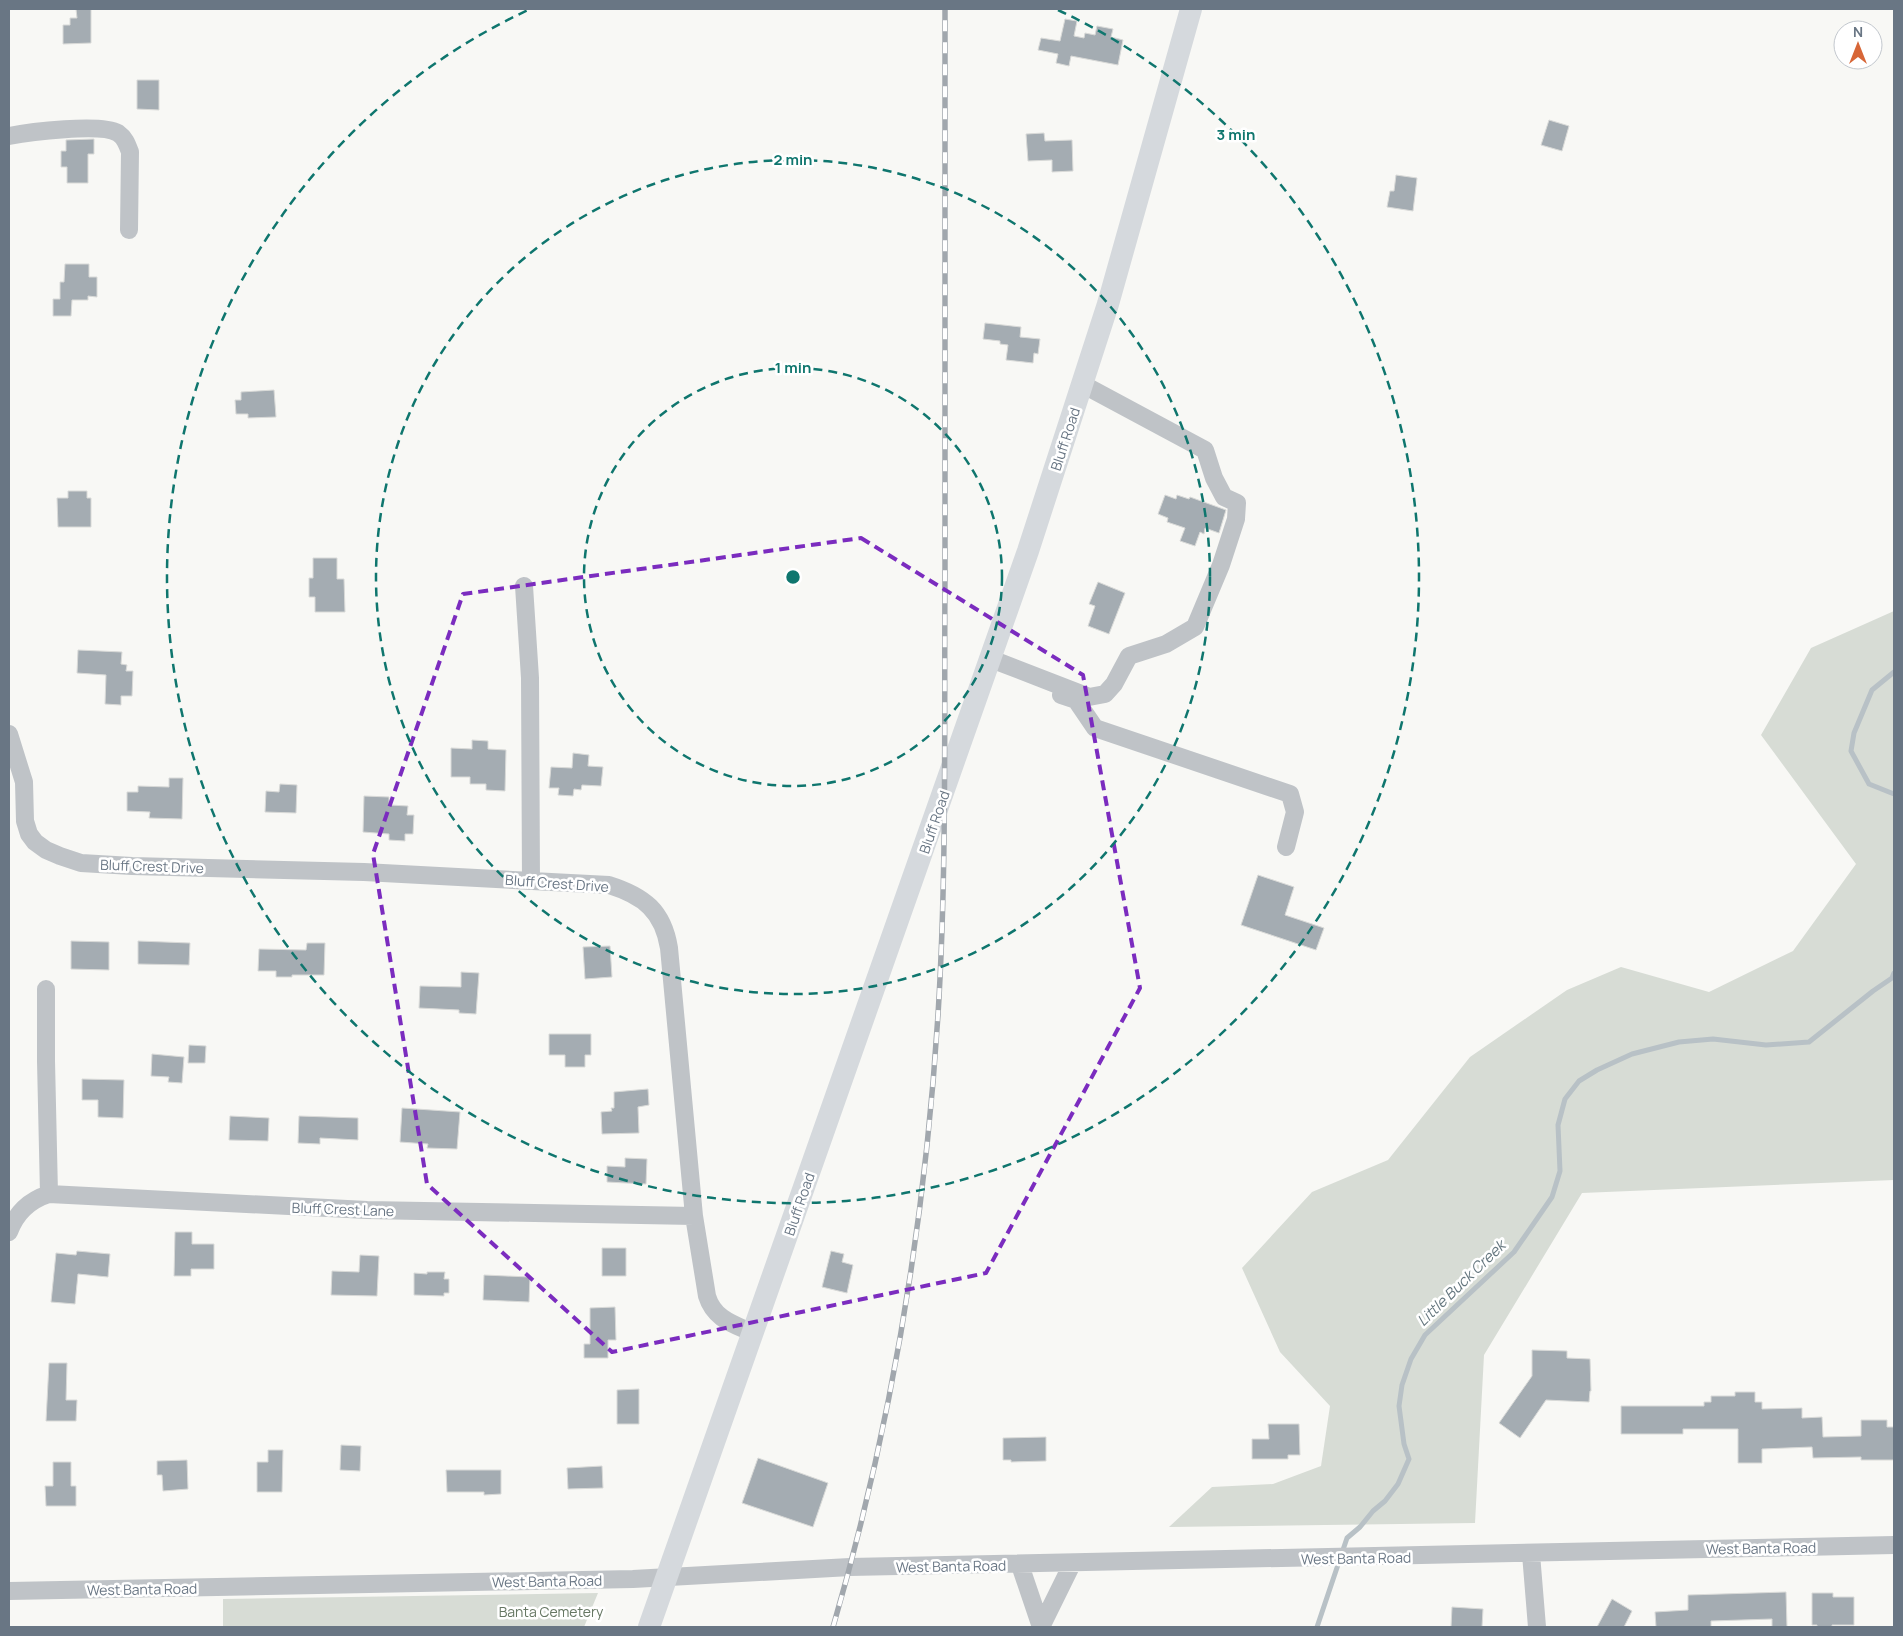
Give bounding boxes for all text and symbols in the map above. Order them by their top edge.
north arrow [1833,20,1883,70]
text: N [1853,22,1863,41]
text: 3 min [1217,124,1255,145]
text: 2 min [773,149,813,170]
text: 1 min [775,357,811,378]
street label: Bluff Road [1046,405,1084,473]
centre of rings [784,568,802,586]
street label: Bluff Road [914,788,954,856]
street label: Bluff Crest Drive [100,855,204,877]
street label: Bluff Crest Drive [505,870,609,896]
street label: Bluff Road [779,1170,819,1238]
street label: Bluff Crest Lane [291,1198,395,1220]
water label: Little Buck Creek [1412,1234,1512,1331]
street label: West Banta Road [1706,1538,1816,1558]
street label: West Banta Road [1301,1548,1411,1568]
street label: West Banta Road [896,1556,1006,1576]
street label: West Banta Road [492,1571,602,1591]
street label: West Banta Road [87,1579,197,1599]
park label: Banta Cemetery [499,1602,604,1621]

